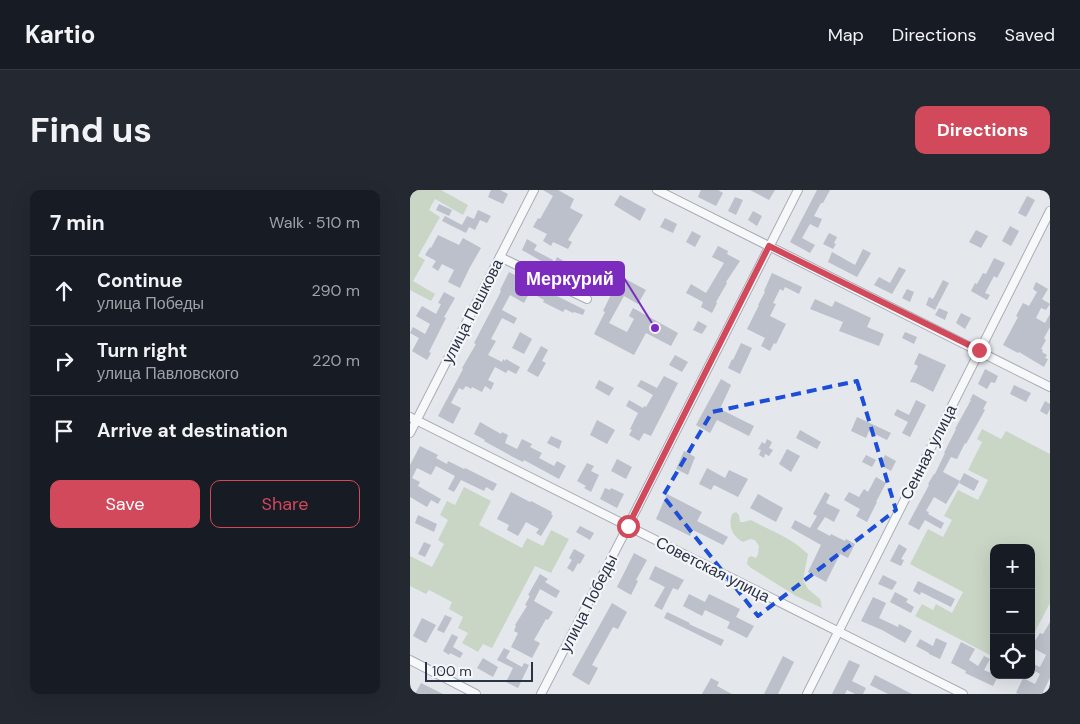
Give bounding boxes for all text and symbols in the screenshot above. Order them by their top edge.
text: Kartio [25,19,95,50]
text: Map [828,23,864,47]
text: Directions [892,23,977,47]
text: Saved [1005,23,1055,47]
button: Directions [915,106,1050,154]
text: Find us [30,107,152,153]
text: 7 min [50,209,105,237]
text: Walk · 510 m [269,212,360,233]
street label: улица Пешкова [437,255,508,367]
callout: Меркурий [516,262,624,295]
text: Меркурий [526,267,614,291]
text: Continue [97,268,183,293]
icon: ahead [50,277,78,305]
text: 290 m [311,280,360,301]
text: улица Победы [97,293,204,314]
text: Turn right [97,338,187,363]
route end [968,339,991,362]
icon: right [50,347,78,375]
text: 220 m [312,350,360,371]
text: улица Павловского [97,363,239,384]
street label: Сенная улица [895,401,961,503]
icon: arrive [50,417,78,445]
text: Arrive at destination [97,418,288,443]
button: Save [50,480,200,528]
button: Share [210,480,360,528]
route start [617,515,640,538]
street label: Советская улица [652,532,774,607]
map controls [990,544,1035,679]
button: + [990,544,1035,589]
street label: улица Победы [555,551,622,656]
button: − [990,589,1035,634]
button: locate [990,634,1035,679]
scale bar [425,659,532,682]
text: 100 m [432,662,472,680]

